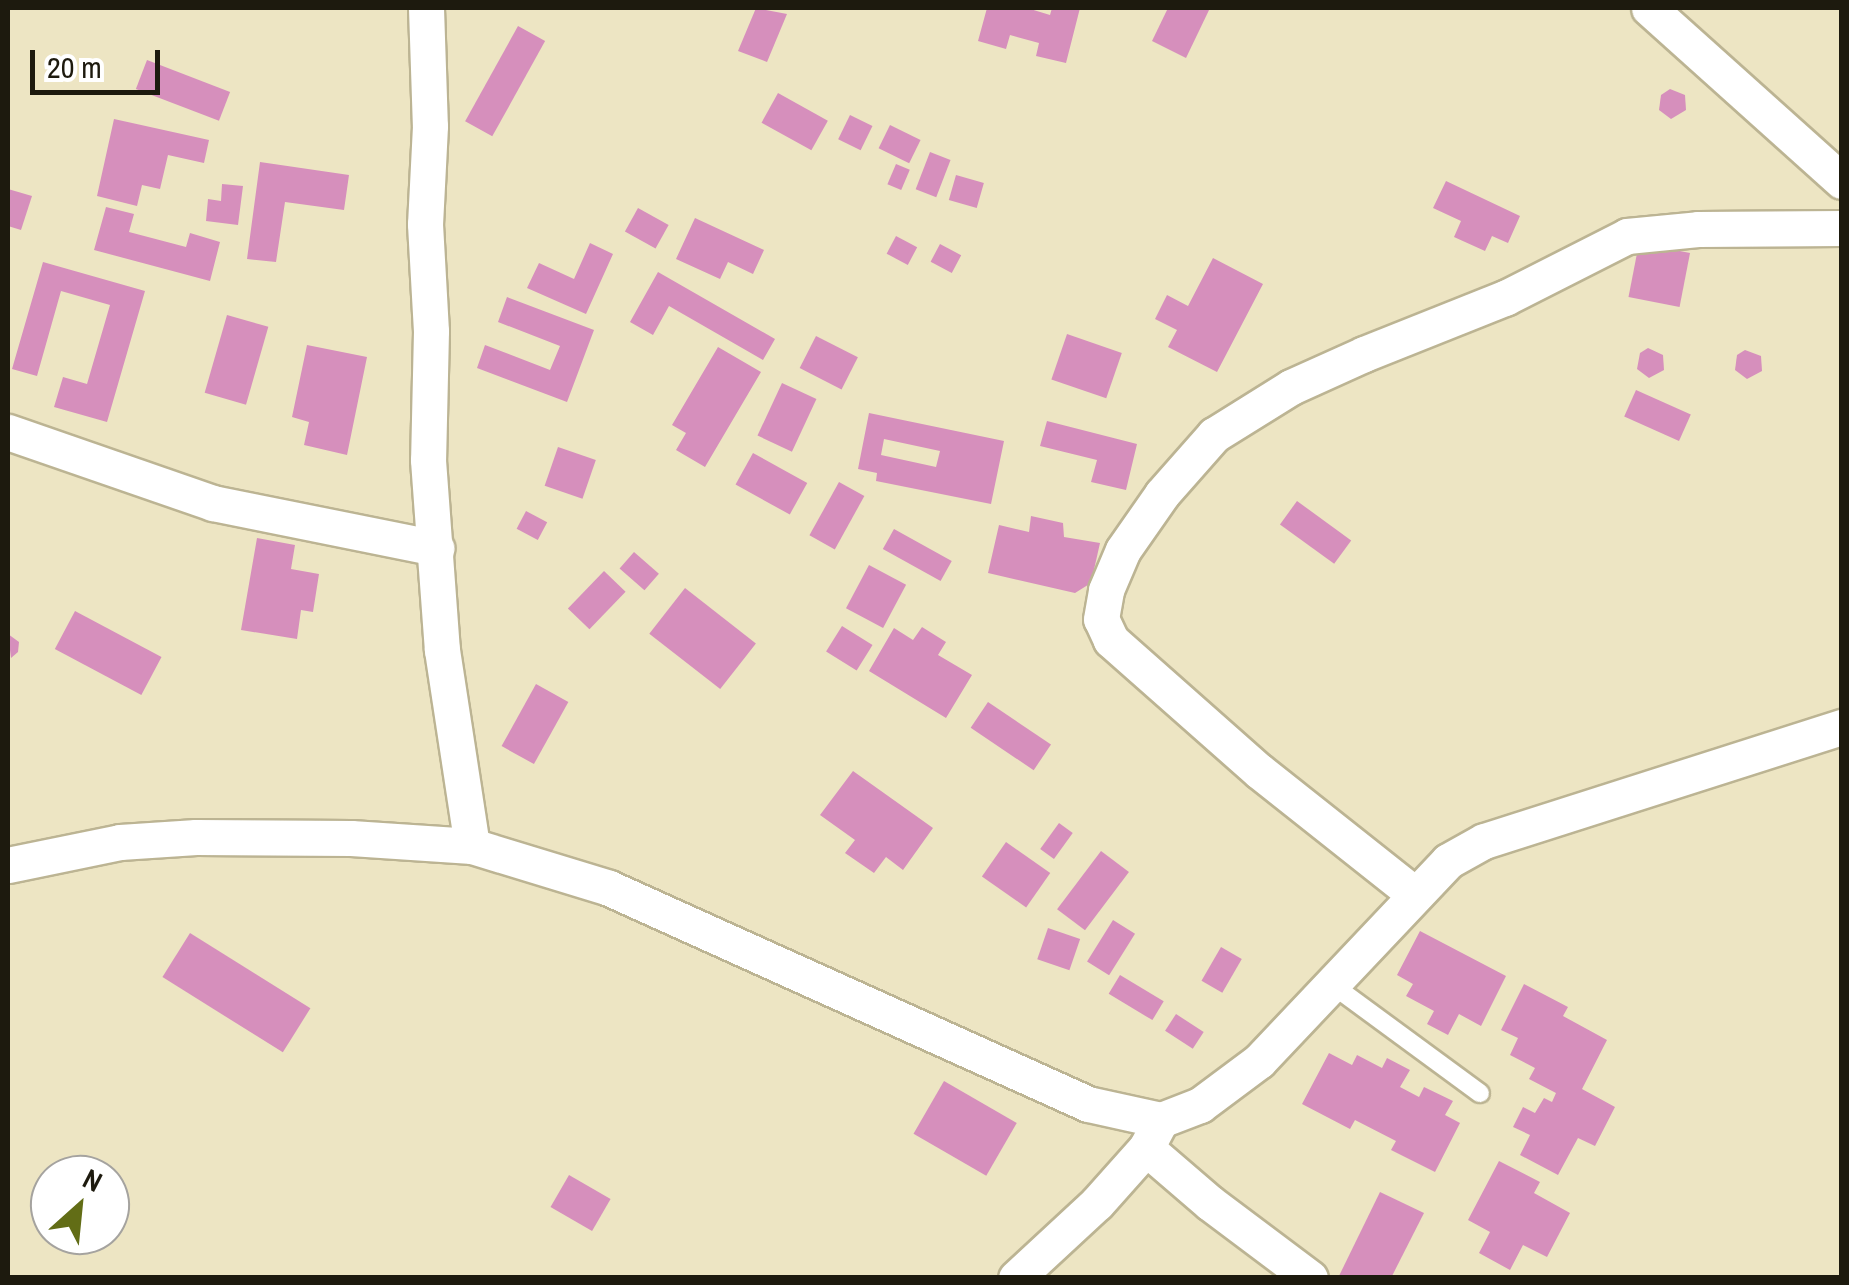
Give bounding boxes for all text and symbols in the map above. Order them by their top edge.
scale bar [35,30,165,92]
text: 20 m [47,47,102,87]
north arrow [30,1155,130,1255]
text: N [77,1159,109,1201]

